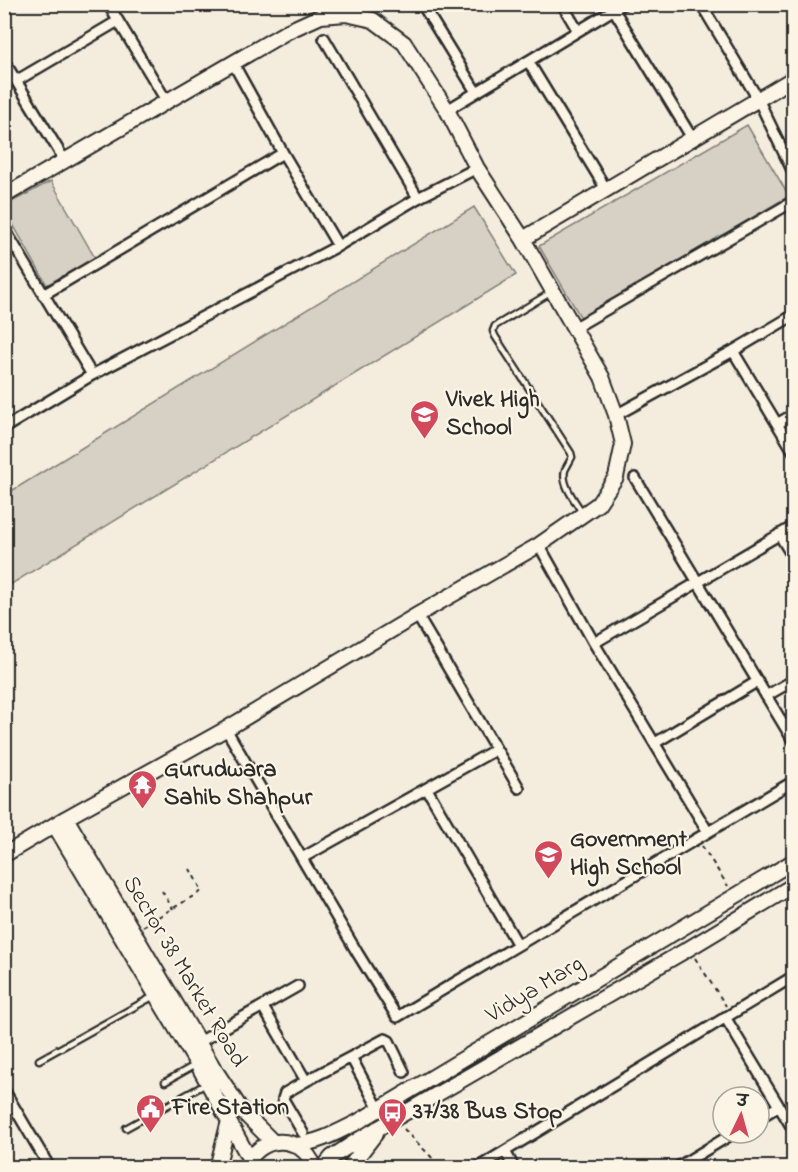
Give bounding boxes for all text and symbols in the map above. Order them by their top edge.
place label: Vivek High School [445,383,540,446]
school or university icon: Vivek High School [409,398,441,440]
place label: Gurudwara Sahib Shahpur [164,753,313,816]
temple icon: Gurudwara Sahib Shahpur [127,768,159,810]
place label: Government High School [570,823,688,887]
school or university icon: Government High School [533,838,565,880]
street label: Sector 38 Market Road [113,869,255,1075]
street label: Vidya Marg [479,947,591,1034]
north arrow [711,1085,771,1145]
text: उ [734,1089,750,1115]
place label: Fire Station [171,1091,289,1126]
public building icon: Fire Station [135,1092,167,1134]
place label: 37/38 Bus Stop [412,1095,562,1130]
bus stop icon: 37/38 Bus Stop [376,1096,408,1138]

